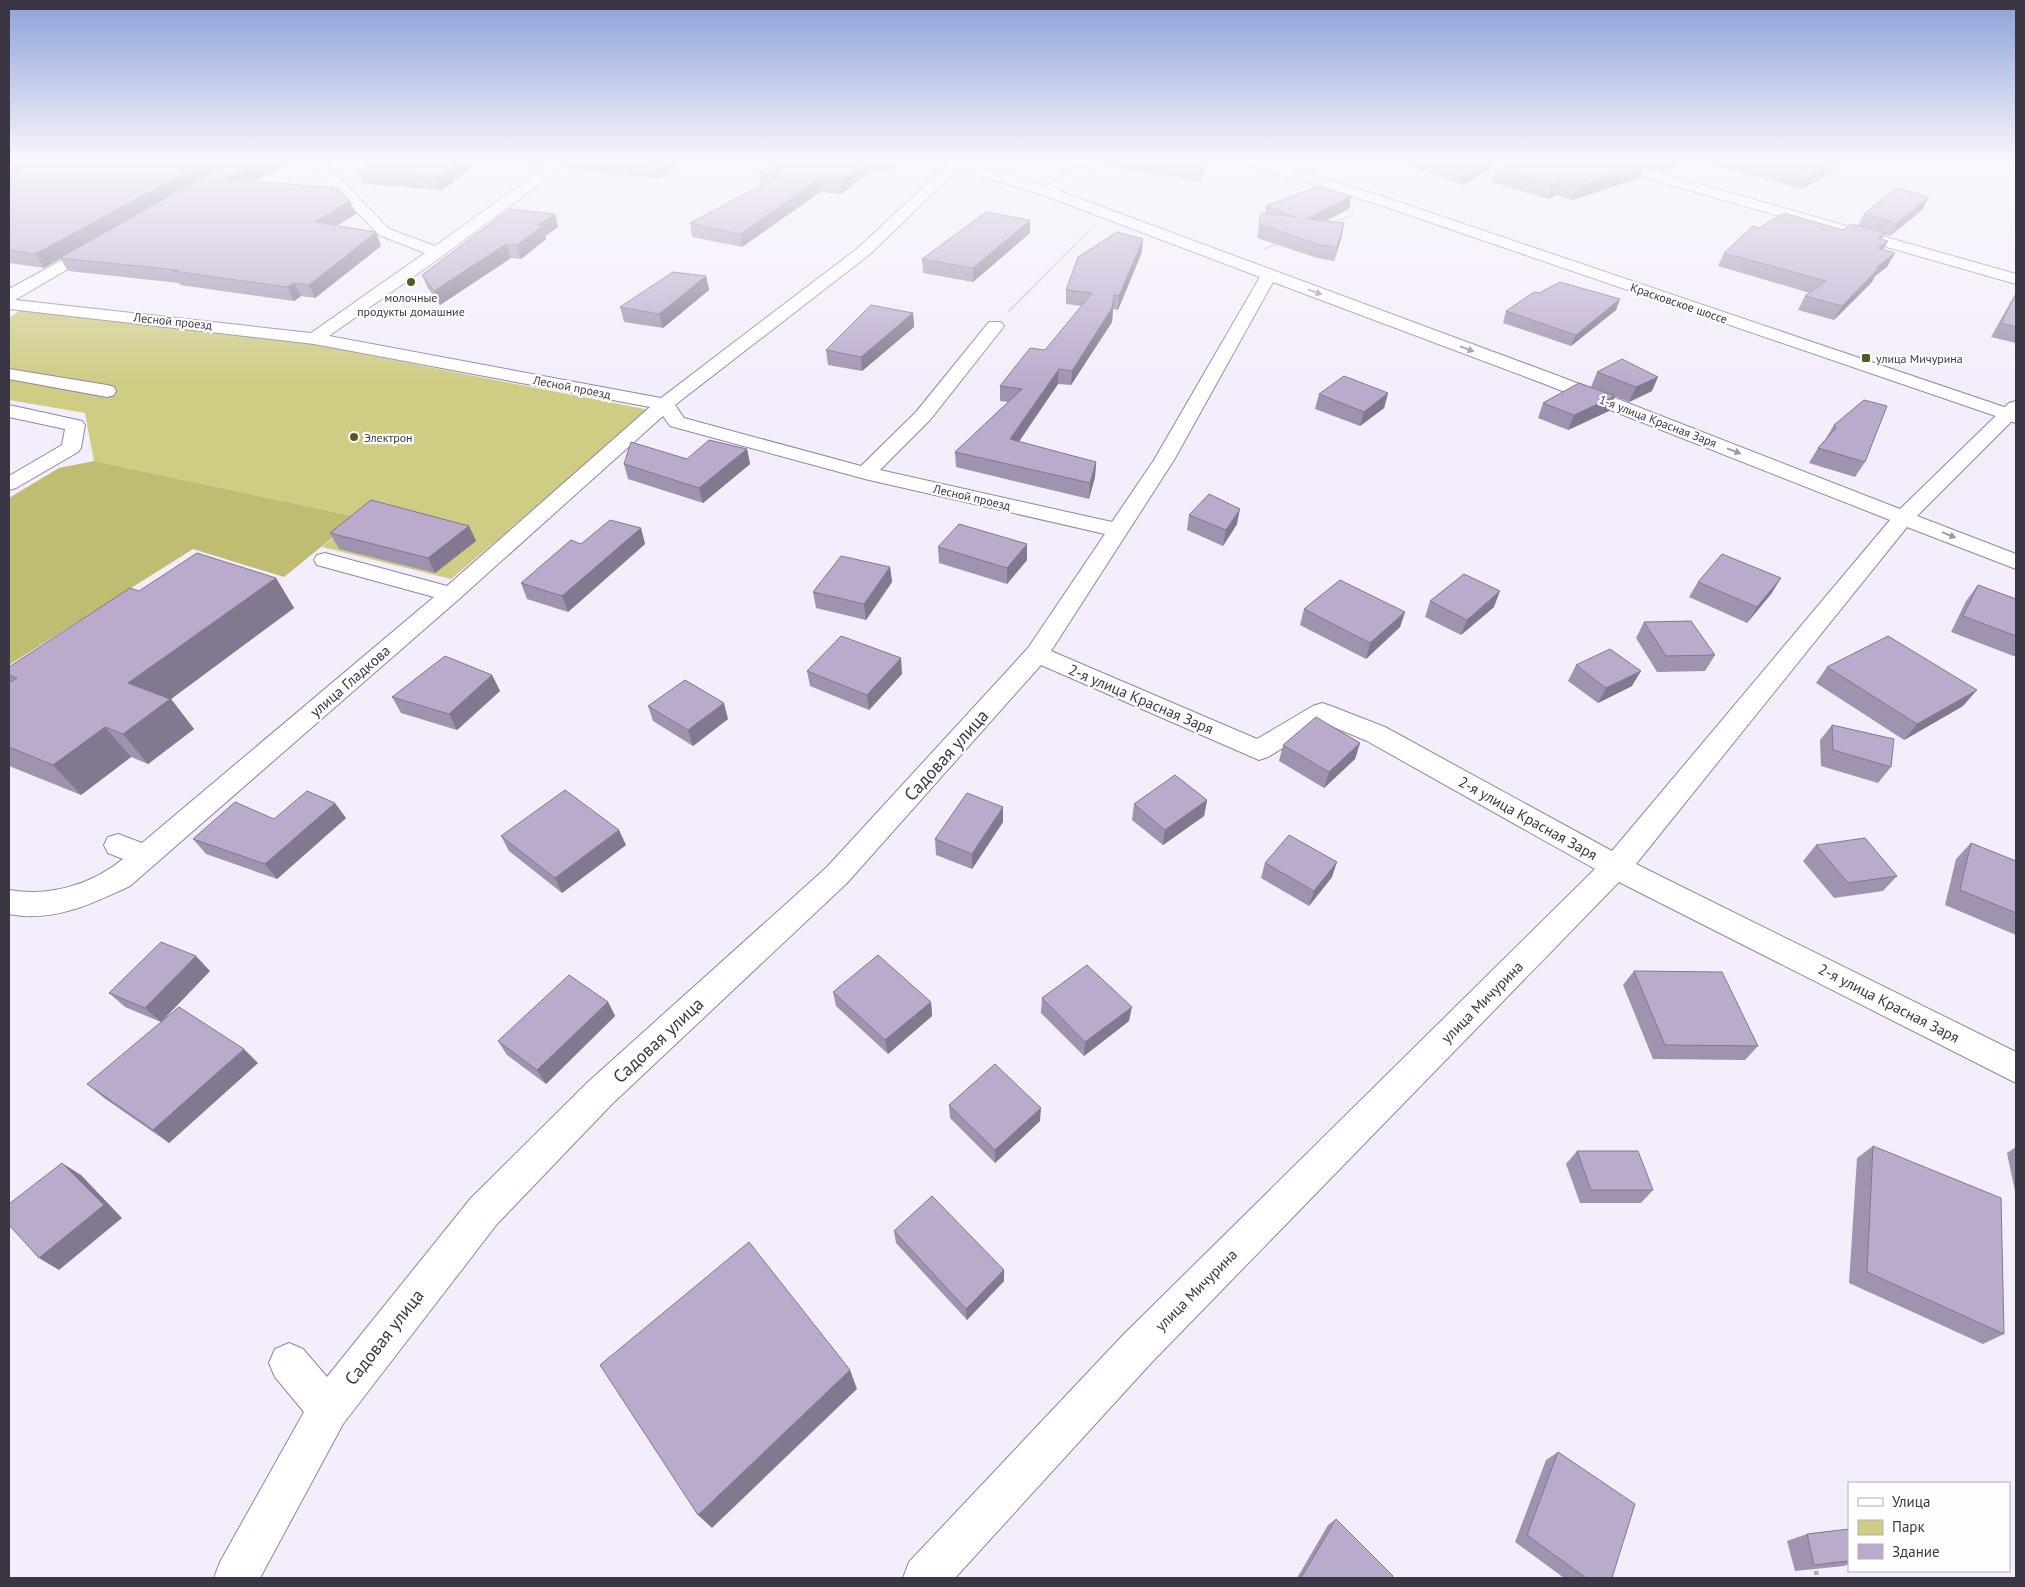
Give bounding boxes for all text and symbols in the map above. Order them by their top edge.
marker: молочные продукты домашние [405,276,417,288]
street label: Красковское шоссе [1629,279,1729,327]
one-way arrow [1308,288,1323,296]
place label: молочные продукты домашние [357,290,465,319]
street label: Лесной проезд [132,309,213,333]
one-way arrow [1460,346,1475,353]
place label: улица Мичурина [1876,351,1963,366]
marker: улица Мичурина [1860,352,1872,364]
street label: Лесной проезд [531,372,613,402]
street label: 1-я улица Красная Заря [1597,392,1719,450]
place label: Электрон [364,430,413,445]
marker: Электрон [348,431,360,443]
one-way arrow [1726,448,1741,455]
street label: Лесной проезд [931,481,1013,513]
one-way arrow [1942,531,1956,539]
street label: улица Гладкова [306,641,394,721]
street label: 2-я улица Красная Заря [1066,660,1216,738]
street label: Садовая улица [899,704,993,806]
street label: 2-я улица Красная Заря [1455,772,1601,864]
street label: улица Мичурина [1437,957,1527,1047]
street label: 2-я улица Красная Заря [1815,959,1963,1047]
street label: Садовая улица [608,992,708,1088]
street label: улица Мичурина [1151,1245,1241,1335]
street label: Садовая улица [339,1284,429,1390]
legend [1848,1482,2010,1572]
text: Улица [1892,1492,1930,1511]
text: Парк [1892,1517,1925,1536]
text: Здание [1892,1542,1940,1561]

